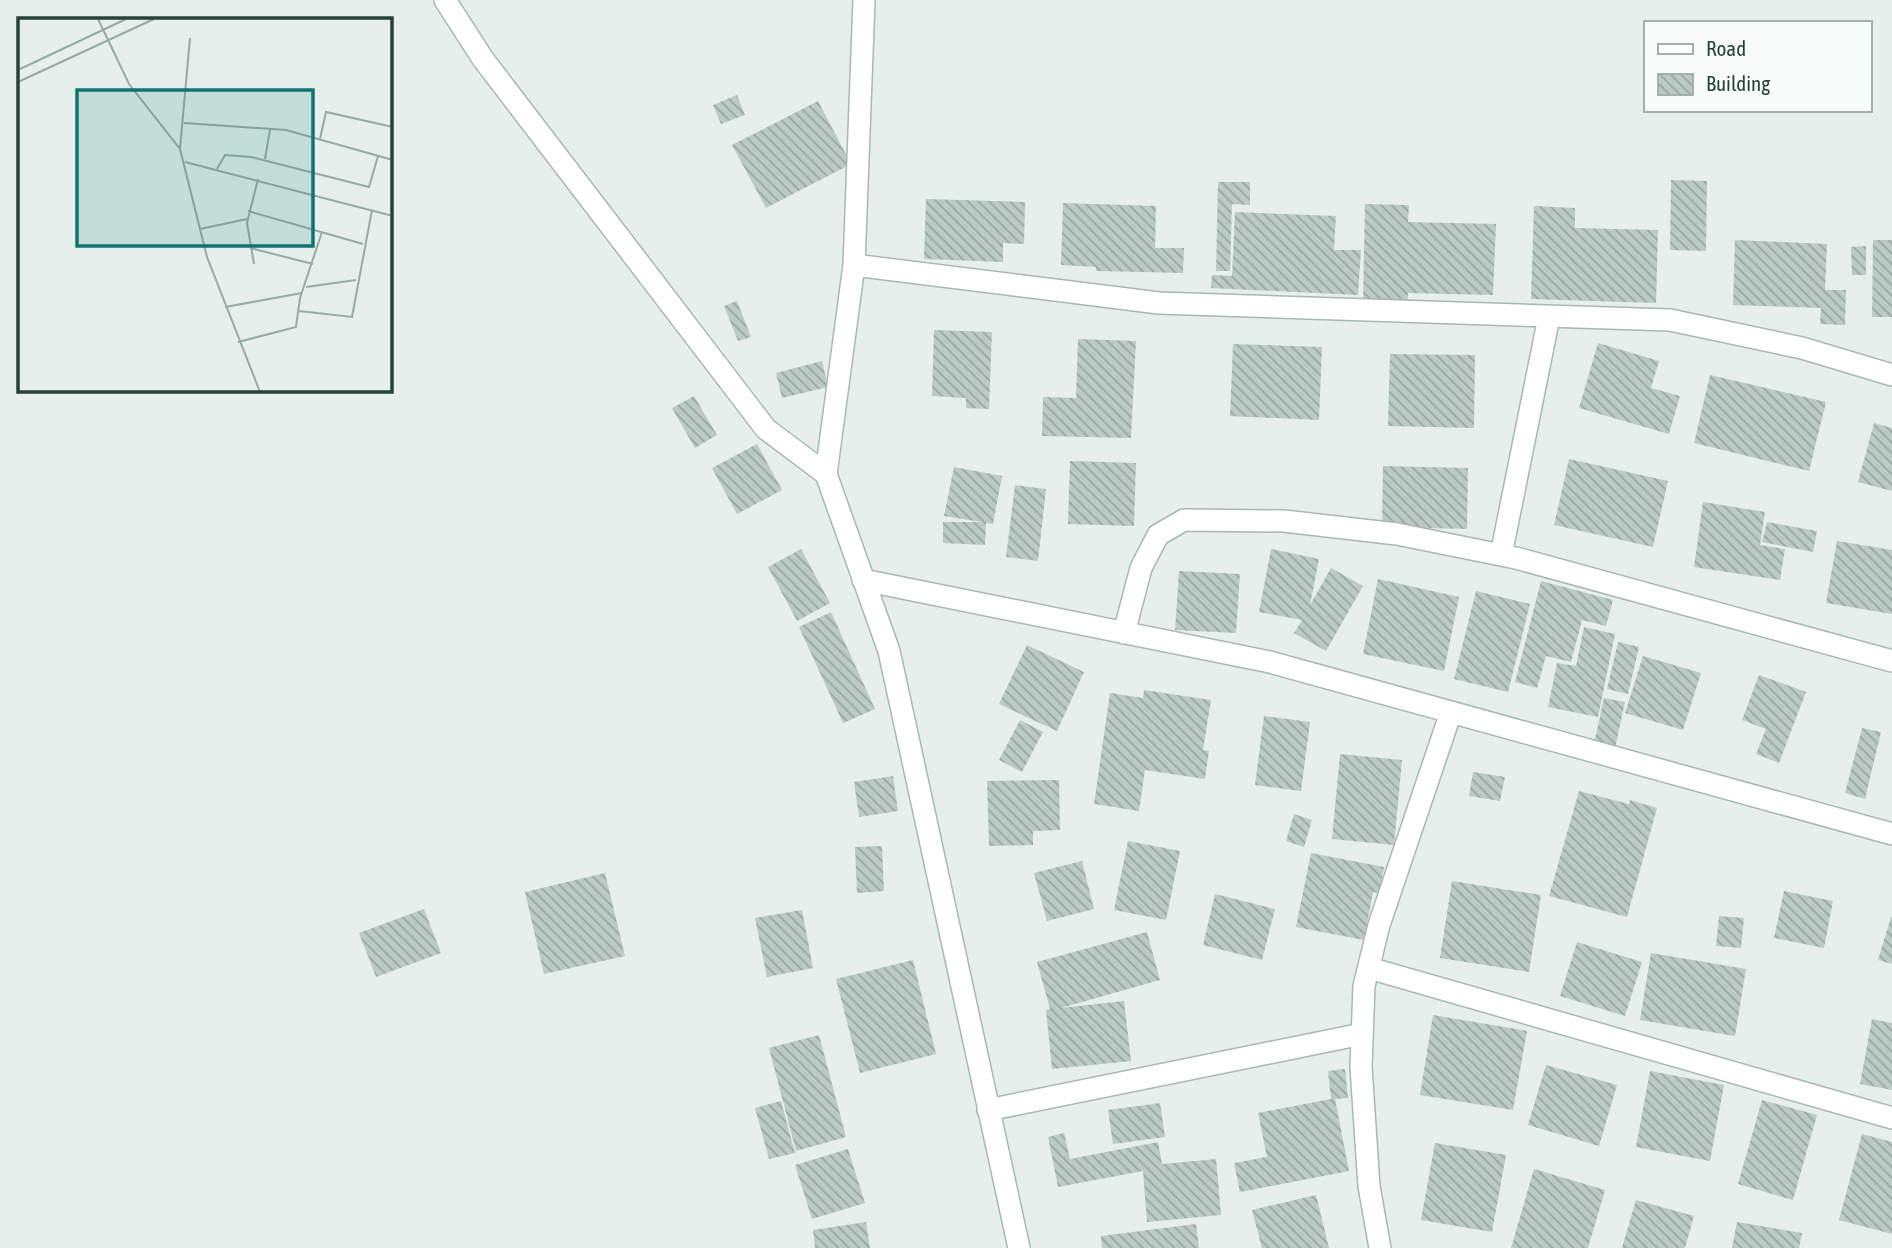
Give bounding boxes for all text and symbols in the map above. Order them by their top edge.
inset map [18,18,392,392]
legend [1644,21,1871,112]
text: Road [1706,36,1746,60]
text: Building [1706,71,1770,95]

